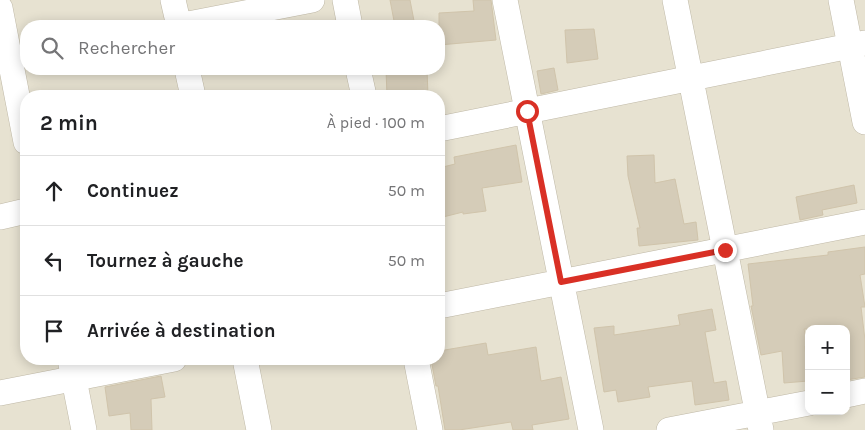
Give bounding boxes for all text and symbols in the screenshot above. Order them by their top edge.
search box [20,20,445,75]
icon: search [38,34,66,62]
text: Rechercher [78,37,175,59]
route start [516,100,539,123]
text: 2 min [40,111,98,135]
text: À pied · 100 m [327,113,425,132]
icon: ahead [40,177,68,205]
text: Continuez [87,180,179,202]
text: 50 m [388,181,425,200]
route end [714,239,737,262]
icon: left [40,247,68,275]
text: Tournez à gauche [87,250,244,272]
text: 50 m [388,251,425,270]
icon: arrive [40,317,68,345]
text: Arrivée à destination [87,320,276,342]
map controls [805,325,850,415]
button: + [805,325,850,370]
button: − [805,370,850,415]

